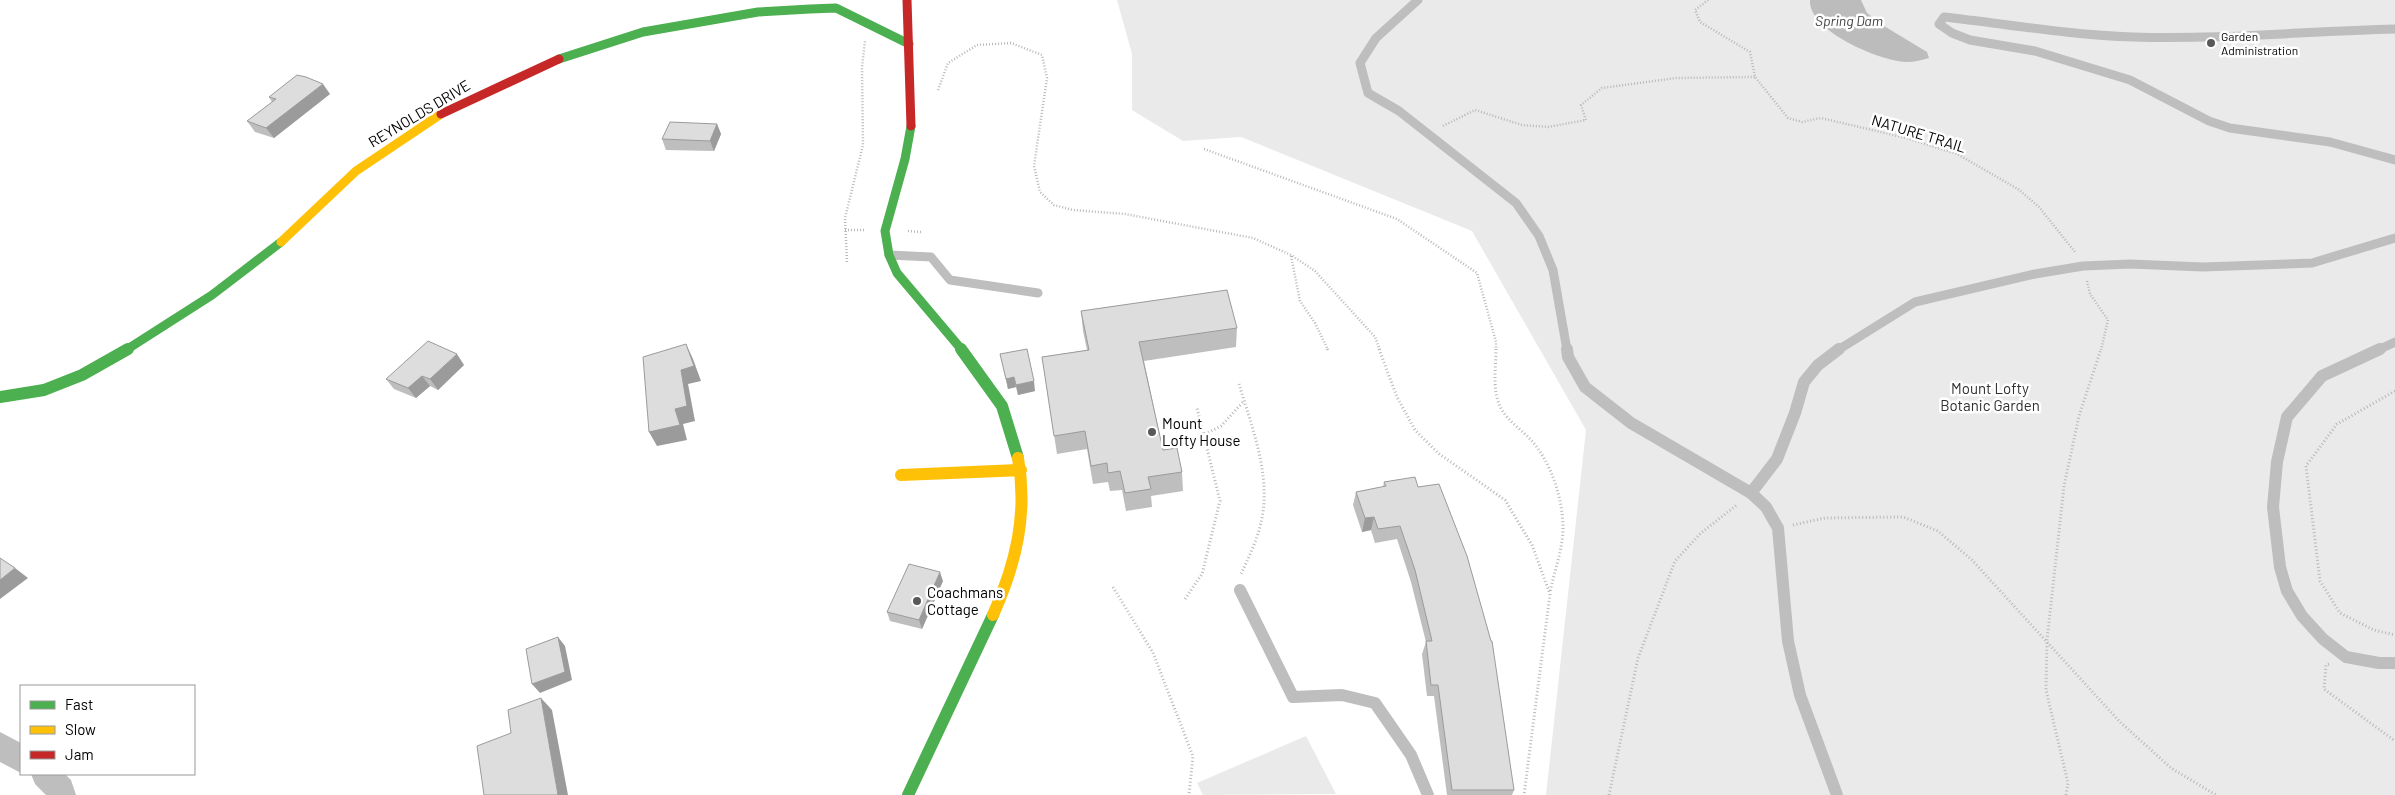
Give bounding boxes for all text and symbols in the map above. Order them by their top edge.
water label: Spring Dam [1815,12,1883,29]
place label: Garden Administration [2221,29,2298,57]
marker: Garden Administration [2205,37,2217,49]
street label: REYNOLDS DRIVE [365,76,473,150]
street label: NATURE TRAIL [1870,110,1968,156]
park label: Mount Lofty Botanic Garden [1940,379,2040,414]
place label: Mount Lofty House [1162,414,1241,449]
marker: Mount Lofty House [1146,426,1158,438]
place label: Coachmans Cottage [927,583,1003,618]
marker: Coachmans Cottage [911,595,923,607]
legend [20,685,195,775]
text: Fast [65,695,93,713]
text: Slow [65,720,96,738]
text: Jam [65,745,94,763]

